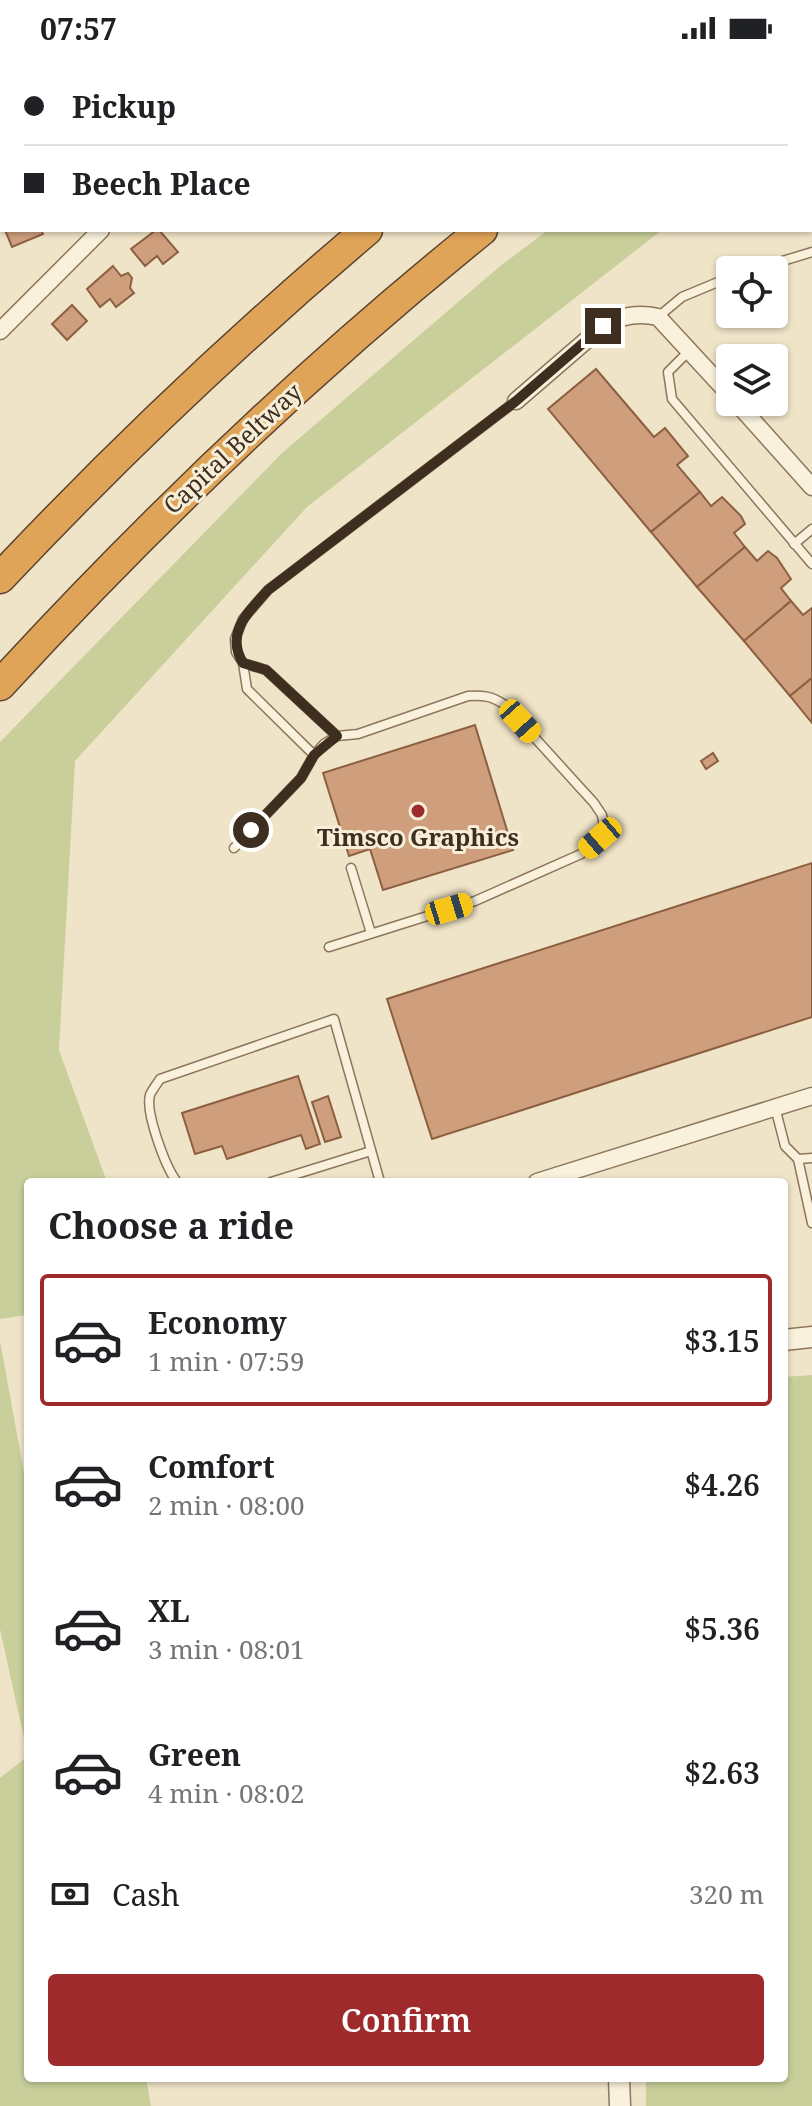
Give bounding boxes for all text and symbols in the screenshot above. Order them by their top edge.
text: 07:57 [40,8,117,49]
text: Pickup [72,86,176,127]
text: Beech Place [72,163,251,204]
map controls [716,256,788,416]
button: locate [716,256,788,328]
route end [585,308,621,344]
button: layers [716,344,788,416]
street label: Capital Beltway [156,375,309,521]
car [495,695,545,747]
marker: Timsco Graphics [409,802,427,820]
route start [233,812,269,848]
car [574,813,626,863]
place label: Timsco Graphics [317,820,519,853]
car [423,891,475,927]
text: Choose a ride [48,1201,294,1250]
text: Economy [148,1302,287,1343]
icon: car [52,1304,124,1376]
text: $3.15 [684,1320,760,1361]
text: 1 min · 07:59 [148,1343,305,1379]
text: Comfort [148,1446,275,1487]
icon: car [52,1448,124,1520]
text: $4.26 [684,1464,760,1505]
text: 2 min · 08:00 [148,1487,305,1523]
text: XL [148,1590,190,1631]
icon: car [52,1592,124,1664]
text: $5.36 [684,1608,760,1649]
text: 3 min · 08:01 [148,1631,305,1667]
text: Green [148,1734,241,1775]
icon: car [52,1736,124,1808]
text: $2.63 [684,1752,760,1793]
text: 4 min · 08:02 [148,1775,305,1811]
icon: cash [48,1872,92,1916]
text: Cash [112,1874,180,1915]
text: 320 m [689,1876,764,1912]
button: Confirm [48,1974,764,2066]

